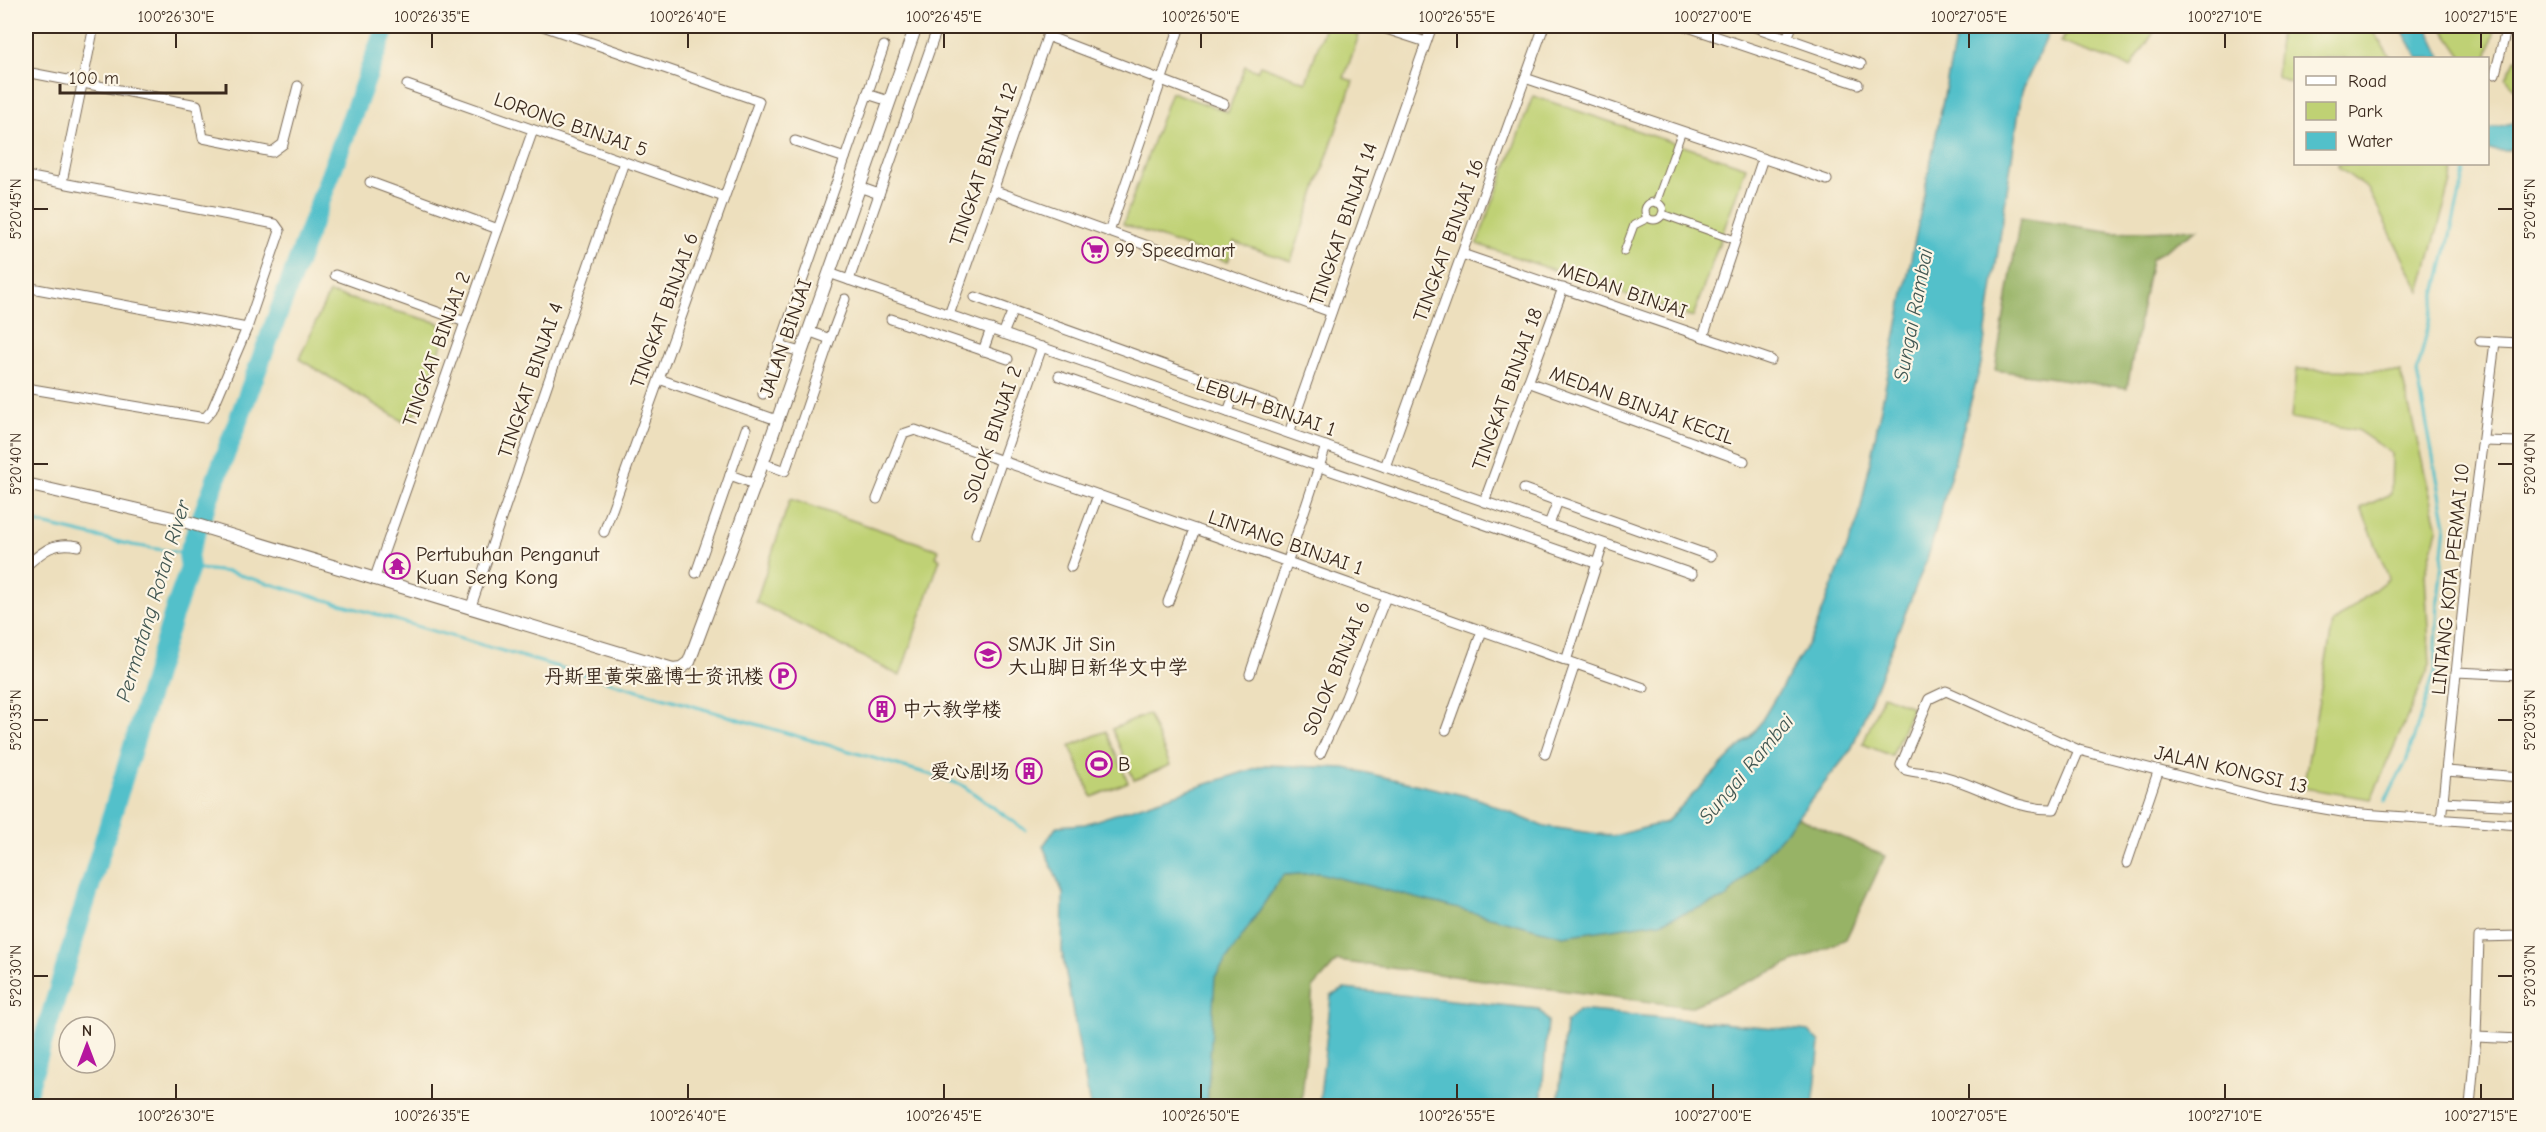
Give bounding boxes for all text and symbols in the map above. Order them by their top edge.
text: 100°26'30"E [138,8,214,26]
text: 100°26'35"E [394,8,470,26]
text: 100°26'40"E [650,8,726,26]
text: 100°26'45"E [906,8,982,26]
text: 100°26'50"E [1162,8,1240,26]
text: 100°26'55"E [1419,8,1495,26]
text: 100°27'00"E [1674,8,1752,26]
text: 100°27'05"E [1931,8,2007,26]
text: 100°27'10"E [2188,8,2262,26]
text: 100°27'15"E [2444,8,2518,26]
scale bar [60,57,226,95]
legend [2294,57,2489,165]
text: 100 m [69,68,119,89]
text: Road [2348,71,2387,92]
street label: TINGKAT BINJAI 12 [945,79,1022,249]
street label: LORONG BINJAI 5 [491,87,651,162]
text: Park [2348,101,2383,122]
text: Water [2348,131,2393,152]
street label: TINGKAT BINJAI 14 [1305,140,1382,308]
street label: TINGKAT BINJAI 16 [1408,156,1489,325]
text: 5°20'45"N [7,178,25,240]
text: 5°20'45"N [2521,178,2539,240]
street label: TINGKAT BINJAI 6 [626,229,703,391]
supermarket icon: 99 Speedmart [1080,235,1110,265]
place label: 99 Speedmart [1114,239,1236,262]
water label: Sungai Rambai [1888,246,1938,384]
street label: MEDAN BINJAI [1555,258,1690,323]
street label: TINGKAT BINJAI 2 [398,268,475,430]
street label: JALAN BINJAI [754,276,817,401]
street label: TINGKAT BINJAI 4 [493,300,568,461]
street label: TINGKAT BINJAI 18 [1467,305,1548,473]
street label: MEDAN BINJAI KECIL [1546,361,1737,450]
street label: SOLOK BINJAI 2 [958,363,1027,506]
street label: LEBUH BINJAI 1 [1193,372,1339,441]
text: 5°20'40"N [7,433,25,495]
text: 5°20'40"N [2521,433,2539,495]
street label: LINTANG KOTA PERMAI 10 [2427,462,2474,696]
water label: Permatang Rotan River [111,496,196,705]
street label: LINTANG BINJAI 1 [1205,505,1366,580]
place label: Pertubuhan Penganut Kuan Seng Kong [416,543,601,589]
temple icon: Pertubuhan Penganut Kuan Seng Kong [382,551,412,581]
street label: SOLOK BINJAI 6 [1298,598,1375,739]
place label: SMJK Jit Sin 大山脚日新华文中学 [1008,633,1188,679]
school or university icon: SMJK Jit Sin 大山脚日新华文中学 [973,640,1003,670]
parking icon: 丹斯里黄荣盛博士资讯楼 [768,661,798,691]
place label: 丹斯里黄荣盛博士资讯楼 [544,665,764,688]
text: 5°20'35"N [7,689,25,751]
text: 5°20'35"N [2521,689,2539,751]
building icon: 中六教学楼 [867,694,897,724]
place label: 中六教学楼 [902,698,1002,721]
water label: Sungai Rambai [1693,709,1799,829]
street label: JALAN KONGSI 13 [2152,741,2310,798]
sports icon: B [1084,749,1114,779]
place label: B [1118,753,1130,776]
building icon: 爱心剧场 [1014,756,1044,786]
place label: 爱心剧场 [930,760,1010,783]
text: 5°20'30"N [7,945,25,1007]
text: 5°20'30"N [2521,945,2539,1007]
north arrow [57,1015,117,1075]
text: N [82,1022,92,1040]
text: 100°26'30"E [138,1107,214,1125]
text: 100°26'35"E [394,1107,470,1125]
text: 100°26'40"E [650,1107,726,1125]
text: 100°26'45"E [906,1107,982,1125]
text: 100°26'50"E [1162,1107,1240,1125]
text: 100°26'55"E [1419,1107,1495,1125]
text: 100°27'00"E [1674,1107,1752,1125]
text: 100°27'05"E [1931,1107,2007,1125]
text: 100°27'10"E [2188,1107,2262,1125]
text: 100°27'15"E [2444,1107,2518,1125]

